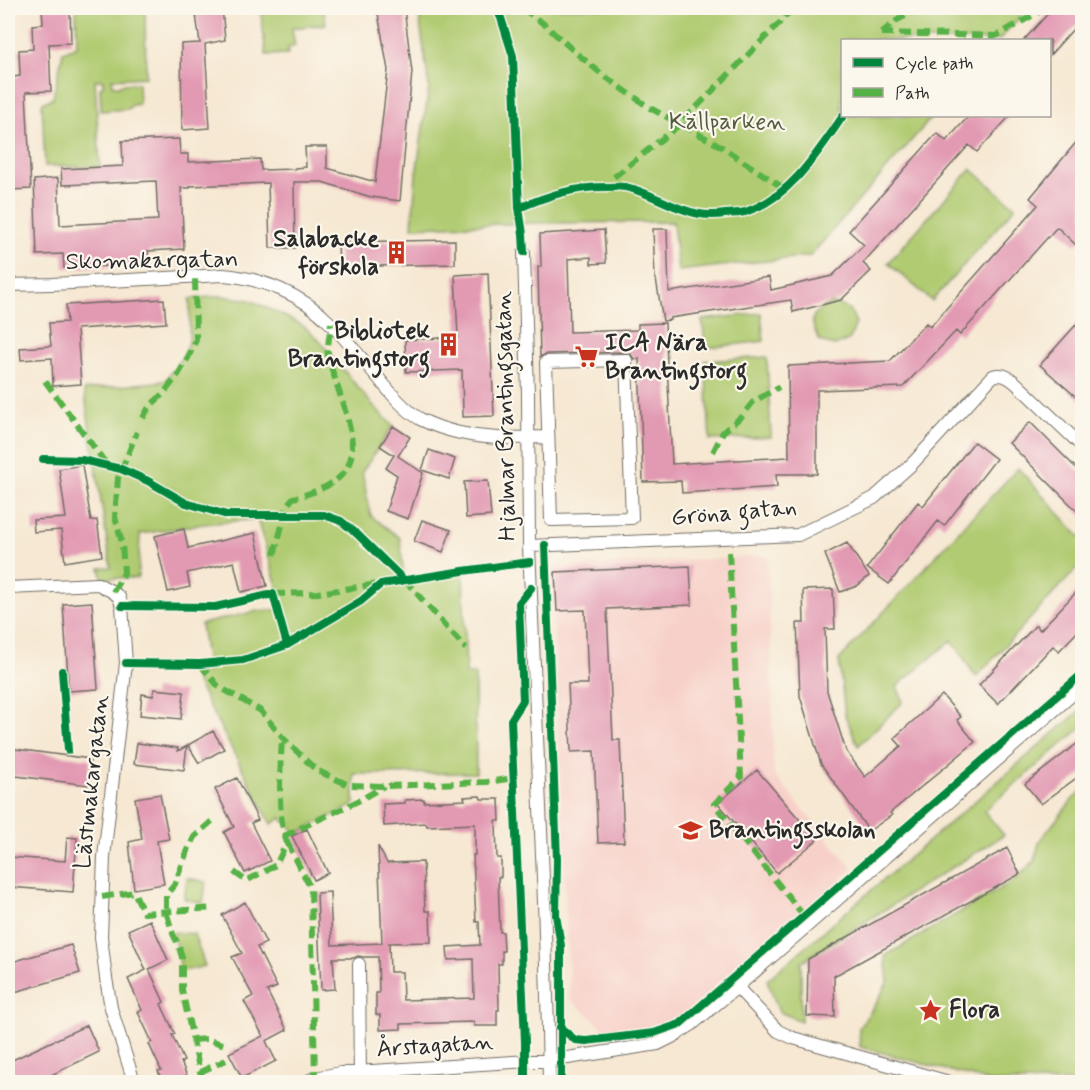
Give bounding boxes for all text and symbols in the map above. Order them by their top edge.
legend [841,39,1051,117]
text: Cycle path [895,52,973,76]
text: Path [895,82,930,106]
park label: Källparken [669,107,785,138]
place label: Salabacke förskola [273,224,379,283]
building icon: Salabacke förskola [384,240,410,266]
street label: Skomakargatan [65,244,239,280]
street label: Hjalmar Brantingsgatan [488,291,527,541]
place label: Bibliotek Brantingstorg [288,316,430,378]
place label: ICA Nära Brantingstorg [605,328,747,390]
building icon: Bibliotek Brantingstorg [435,332,461,358]
supermarket icon: ICA Nära Brantingstorg [574,344,600,370]
street label: Gröna gatan [670,492,798,537]
street label: Lästmakargatan [67,693,117,871]
place label: Brantingsskolan [709,815,876,849]
school or university icon: Brantingsskolan [678,817,704,843]
place label: Flora [949,995,1000,1026]
place icon: Flora [918,997,944,1023]
street label: Årstagatan [376,1026,495,1066]

